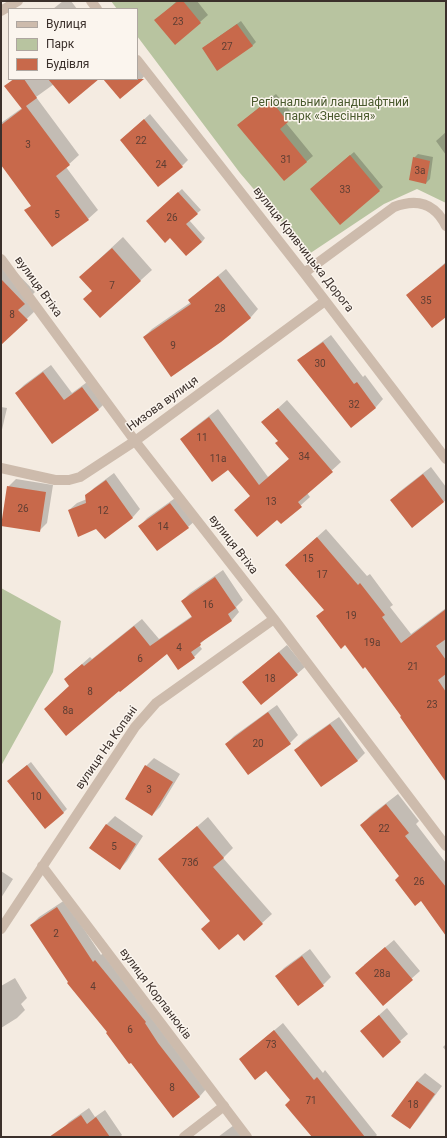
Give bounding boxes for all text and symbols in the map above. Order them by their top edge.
legend [8,8,138,80]
house number: 23 [172,16,184,28]
text: Вулиця [46,17,87,31]
text: Парк [46,37,74,51]
house number: 27 [221,41,233,53]
text: Будівля [46,57,89,71]
park label: Регіональний ландшафтний парк «Знесіння» [251,96,409,124]
house number: 22 [135,135,147,147]
house number: 3 [25,139,31,151]
house number: 31 [280,154,292,166]
house number: 24 [155,159,167,171]
house number: 3а [414,165,426,177]
street label: вулиця Кривчицька Дорога [250,184,356,316]
house number: 33 [339,184,351,196]
house number: 5 [54,209,60,221]
house number: 26 [166,212,178,224]
street label: вулиця Втіха [11,254,65,320]
house number: 7 [109,280,115,292]
house number: 35 [420,295,432,307]
house number: 28 [214,303,226,315]
house number: 8 [9,309,15,321]
house number: 9 [170,340,176,352]
house number: 30 [314,358,326,370]
street label: Низова вулиця [125,373,201,435]
house number: 32 [348,399,360,411]
house number: 11 [196,432,208,444]
house number: 34 [298,451,310,463]
house number: 11а [210,453,226,465]
house number: 13 [265,496,277,508]
house number: 26 [17,503,29,515]
house number: 12 [97,505,109,517]
street label: вулиця Втіха [205,512,261,578]
house number: 14 [157,521,169,533]
house number: 15 [302,553,314,565]
house number: 17 [316,569,328,581]
house number: 16 [202,599,214,611]
house number: 19 [345,610,357,622]
house number: 19а [364,637,380,649]
house number: 4 [176,642,182,654]
house number: 6 [137,653,143,665]
house number: 21 [407,661,419,673]
house number: 18 [264,673,276,685]
house number: 8 [87,686,93,698]
house number: 23 [426,699,438,711]
street label: вулиця На Копані [73,703,141,793]
house number: 8а [62,705,74,717]
house number: 20 [252,738,264,750]
house number: 3 [146,784,152,796]
house number: 10 [30,791,42,803]
house number: 22 [378,823,390,835]
house number: 5 [111,841,117,853]
house number: 73б [182,857,198,869]
house number: 26 [413,876,425,888]
house number: 2 [53,928,59,940]
street label: вулиця Корпанюків [116,946,194,1042]
house number: 28а [374,968,390,980]
house number: 4 [90,981,96,993]
house number: 6 [127,1024,133,1036]
house number: 73 [265,1039,277,1051]
house number: 8 [169,1082,175,1094]
house number: 71 [305,1095,317,1107]
house number: 18 [407,1099,419,1111]

